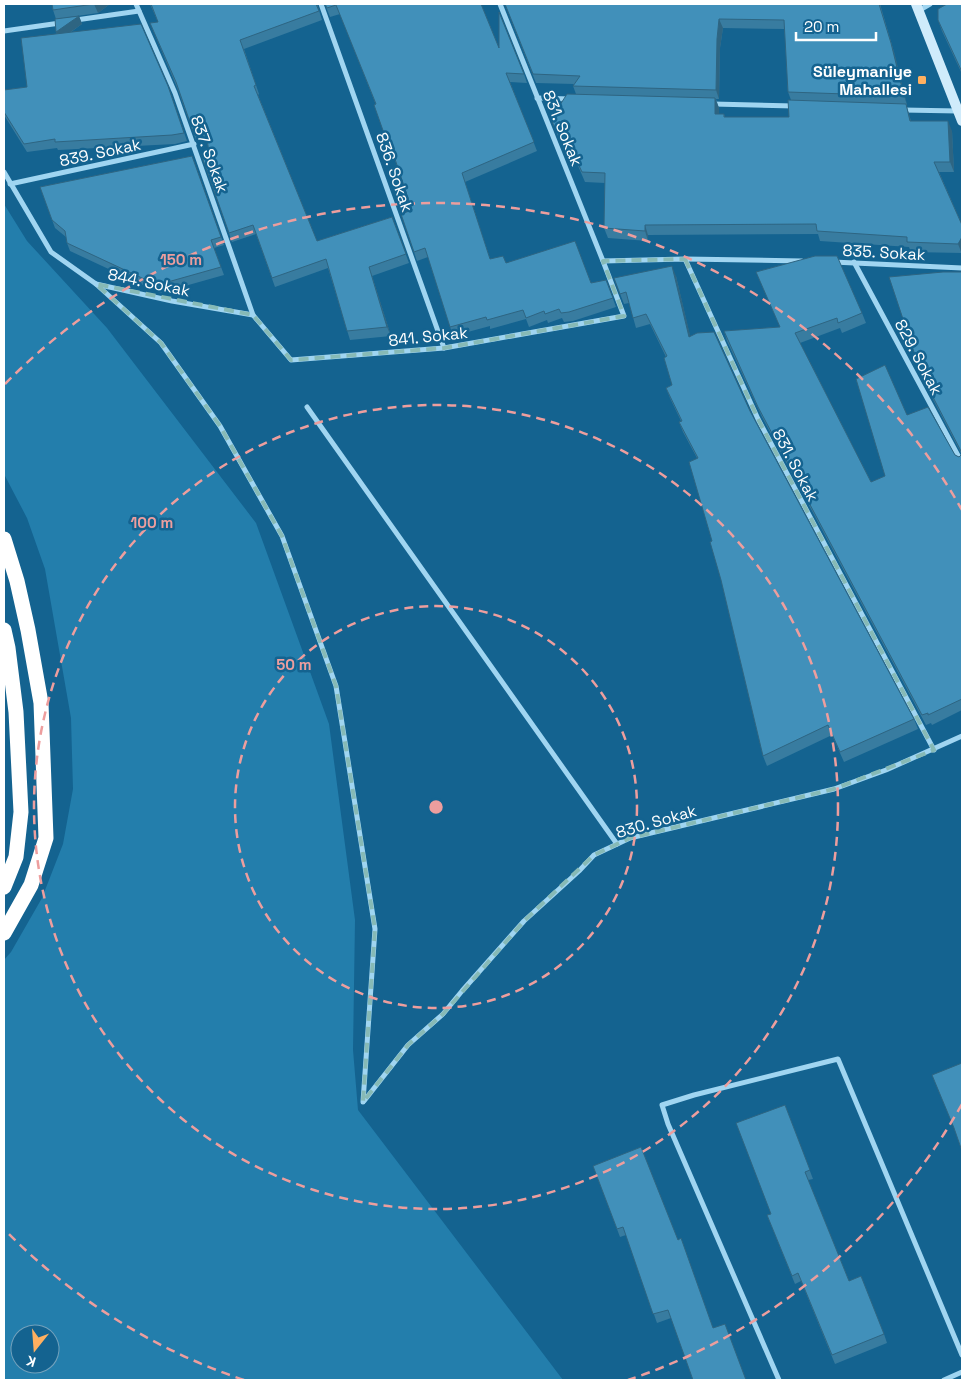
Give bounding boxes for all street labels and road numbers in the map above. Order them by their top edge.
street label: 831. Sokak [538,87,587,169]
street label: 837. Sokak [186,112,233,196]
street label: 836. Sokak [371,130,418,215]
street label: 839. Sokak [57,134,143,171]
street label: 835. Sokak [842,240,926,265]
street label: 844. Sokak [106,264,192,302]
street label: 829. Sokak [890,316,947,399]
street label: 841. Sokak [387,322,469,351]
street label: 831. Sokak [768,425,824,506]
street label: 830. Sokak [613,800,699,843]

